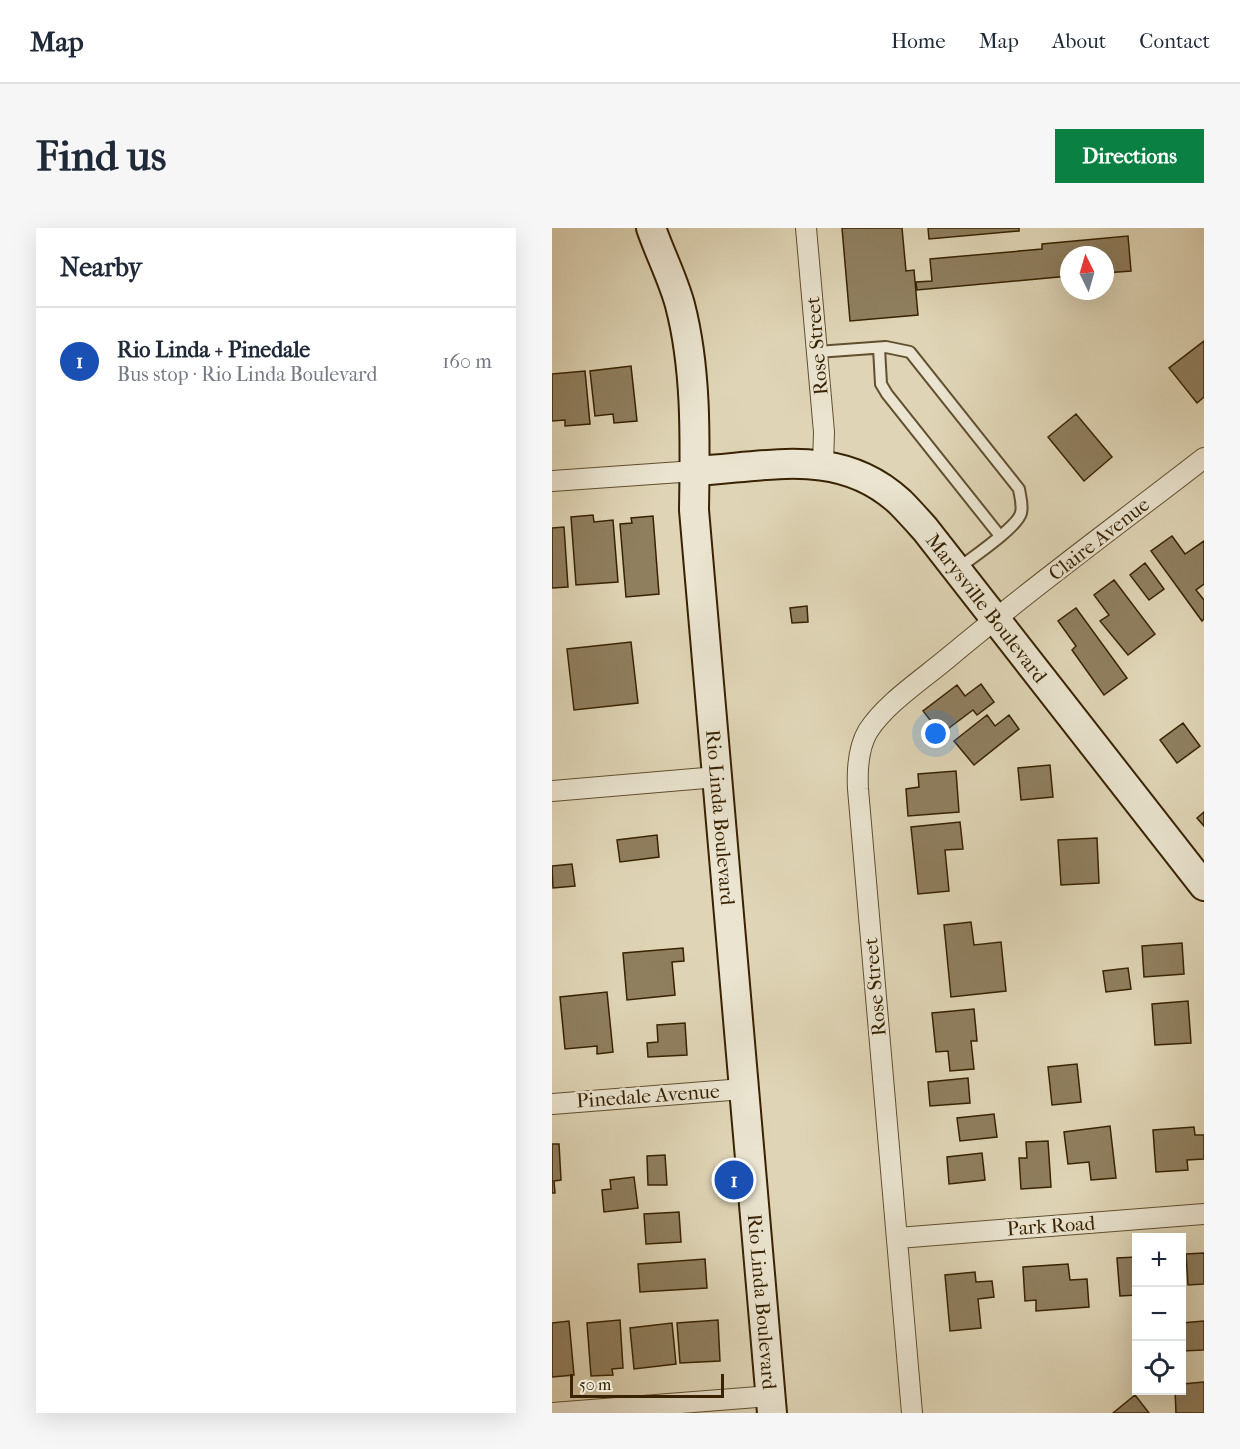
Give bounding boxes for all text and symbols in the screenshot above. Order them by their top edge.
text: Map [30,25,84,58]
text: Home [891,29,946,53]
text: Map [979,29,1019,53]
text: About [1052,29,1106,53]
text: Contact [1139,29,1210,53]
button: Directions [1055,129,1204,183]
text: Find us [36,132,166,181]
north arrow [1060,246,1114,300]
text: Nearby [60,252,142,283]
street label: Rose Street [801,296,833,396]
text: Rio Linda + Pinedale [117,337,310,363]
text: 1 [76,350,83,373]
text: 160 m [442,350,492,373]
text: Bus stop · Rio Linda Boulevard [117,363,377,386]
street label: Claire Avenue [1044,493,1154,585]
street label: Marysville Boulevard [921,529,1053,688]
your location [921,719,950,748]
street label: Rio Linda Boulevard [702,729,740,907]
street label: Rose Street [859,937,891,1037]
street label: Pinedale Avenue [576,1080,721,1112]
pin: 1 [714,1158,753,1202]
street label: Park Road [1006,1211,1097,1241]
street label: Rio Linda Boulevard [743,1213,782,1392]
map controls [1132,1233,1186,1395]
button: + [1132,1233,1186,1287]
button: − [1132,1287,1186,1341]
button: locate [1132,1341,1186,1395]
scale bar [570,1371,724,1398]
text: 50 m [579,1375,611,1394]

